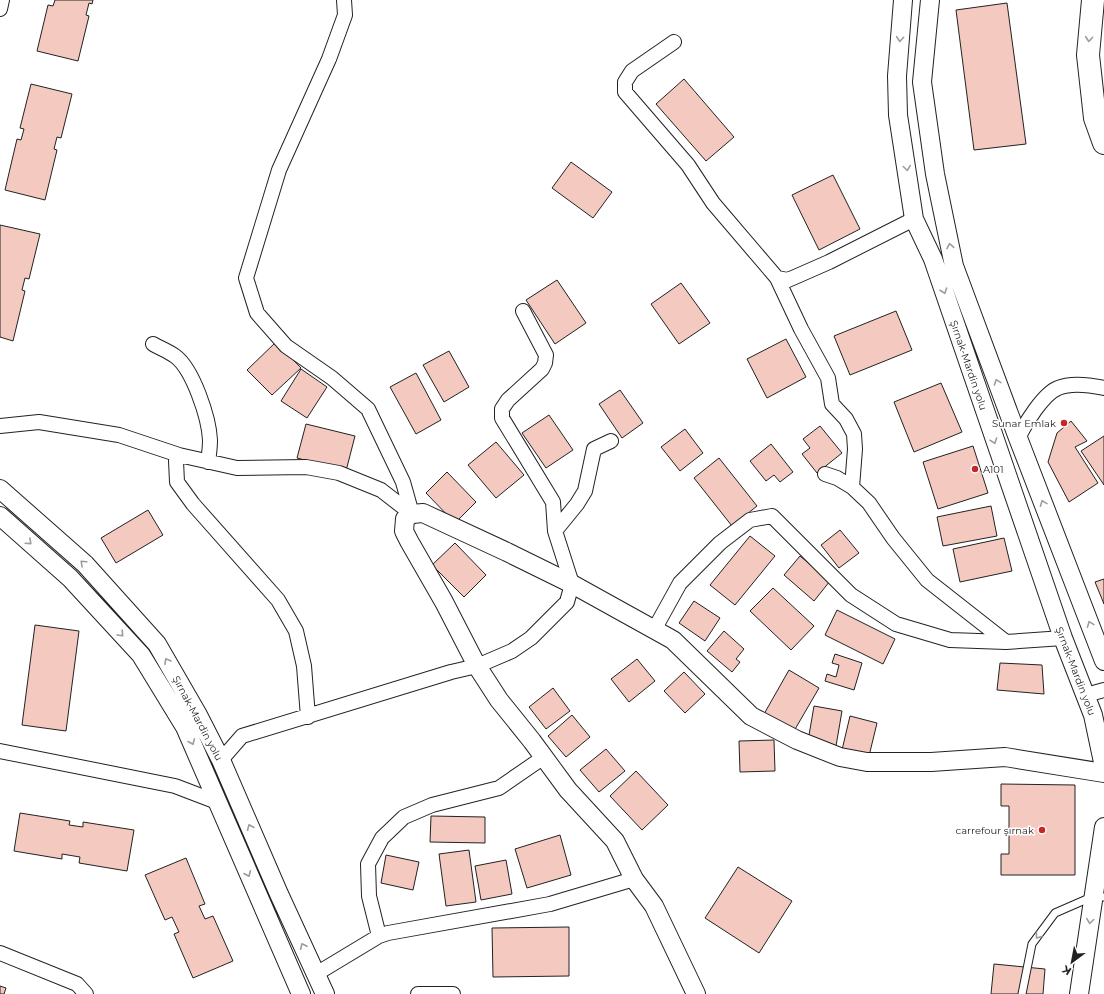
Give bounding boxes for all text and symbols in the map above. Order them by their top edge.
one-way arrow [896,36,905,42]
one-way arrow [1085,36,1094,42]
one-way arrow [902,165,911,171]
one-way arrow [946,243,954,249]
one-way arrow [939,288,948,295]
street label: Şırnak-Mardin yolu [947,319,990,412]
one-way arrow [993,378,1001,385]
place label: Sunar Emlak [992,417,1056,430]
marker: Sunar Emlak [1059,418,1069,428]
one-way arrow [990,438,998,445]
place label: A101 [983,463,1004,476]
marker: A101 [970,464,980,474]
one-way arrow [1039,500,1047,507]
one-way arrow [24,537,32,545]
one-way arrow [80,560,88,567]
one-way arrow [1086,621,1094,628]
street label: Şırnak-Mardin yolu [1053,625,1098,717]
one-way arrow [116,629,123,636]
one-way arrow [164,658,171,665]
street label: Şırnak-Mardin yolu [170,674,225,763]
one-way arrow [187,739,195,746]
one-way arrow [247,824,255,832]
place label: carrefour şırnak [956,824,1034,837]
marker: carrefour şırnak [1037,825,1047,835]
one-way arrow [243,870,251,878]
one-way arrow [1086,918,1095,924]
one-way arrow [1036,931,1043,938]
north arrow [1052,942,1092,982]
one-way arrow [300,943,308,950]
text: K [1059,962,1074,979]

